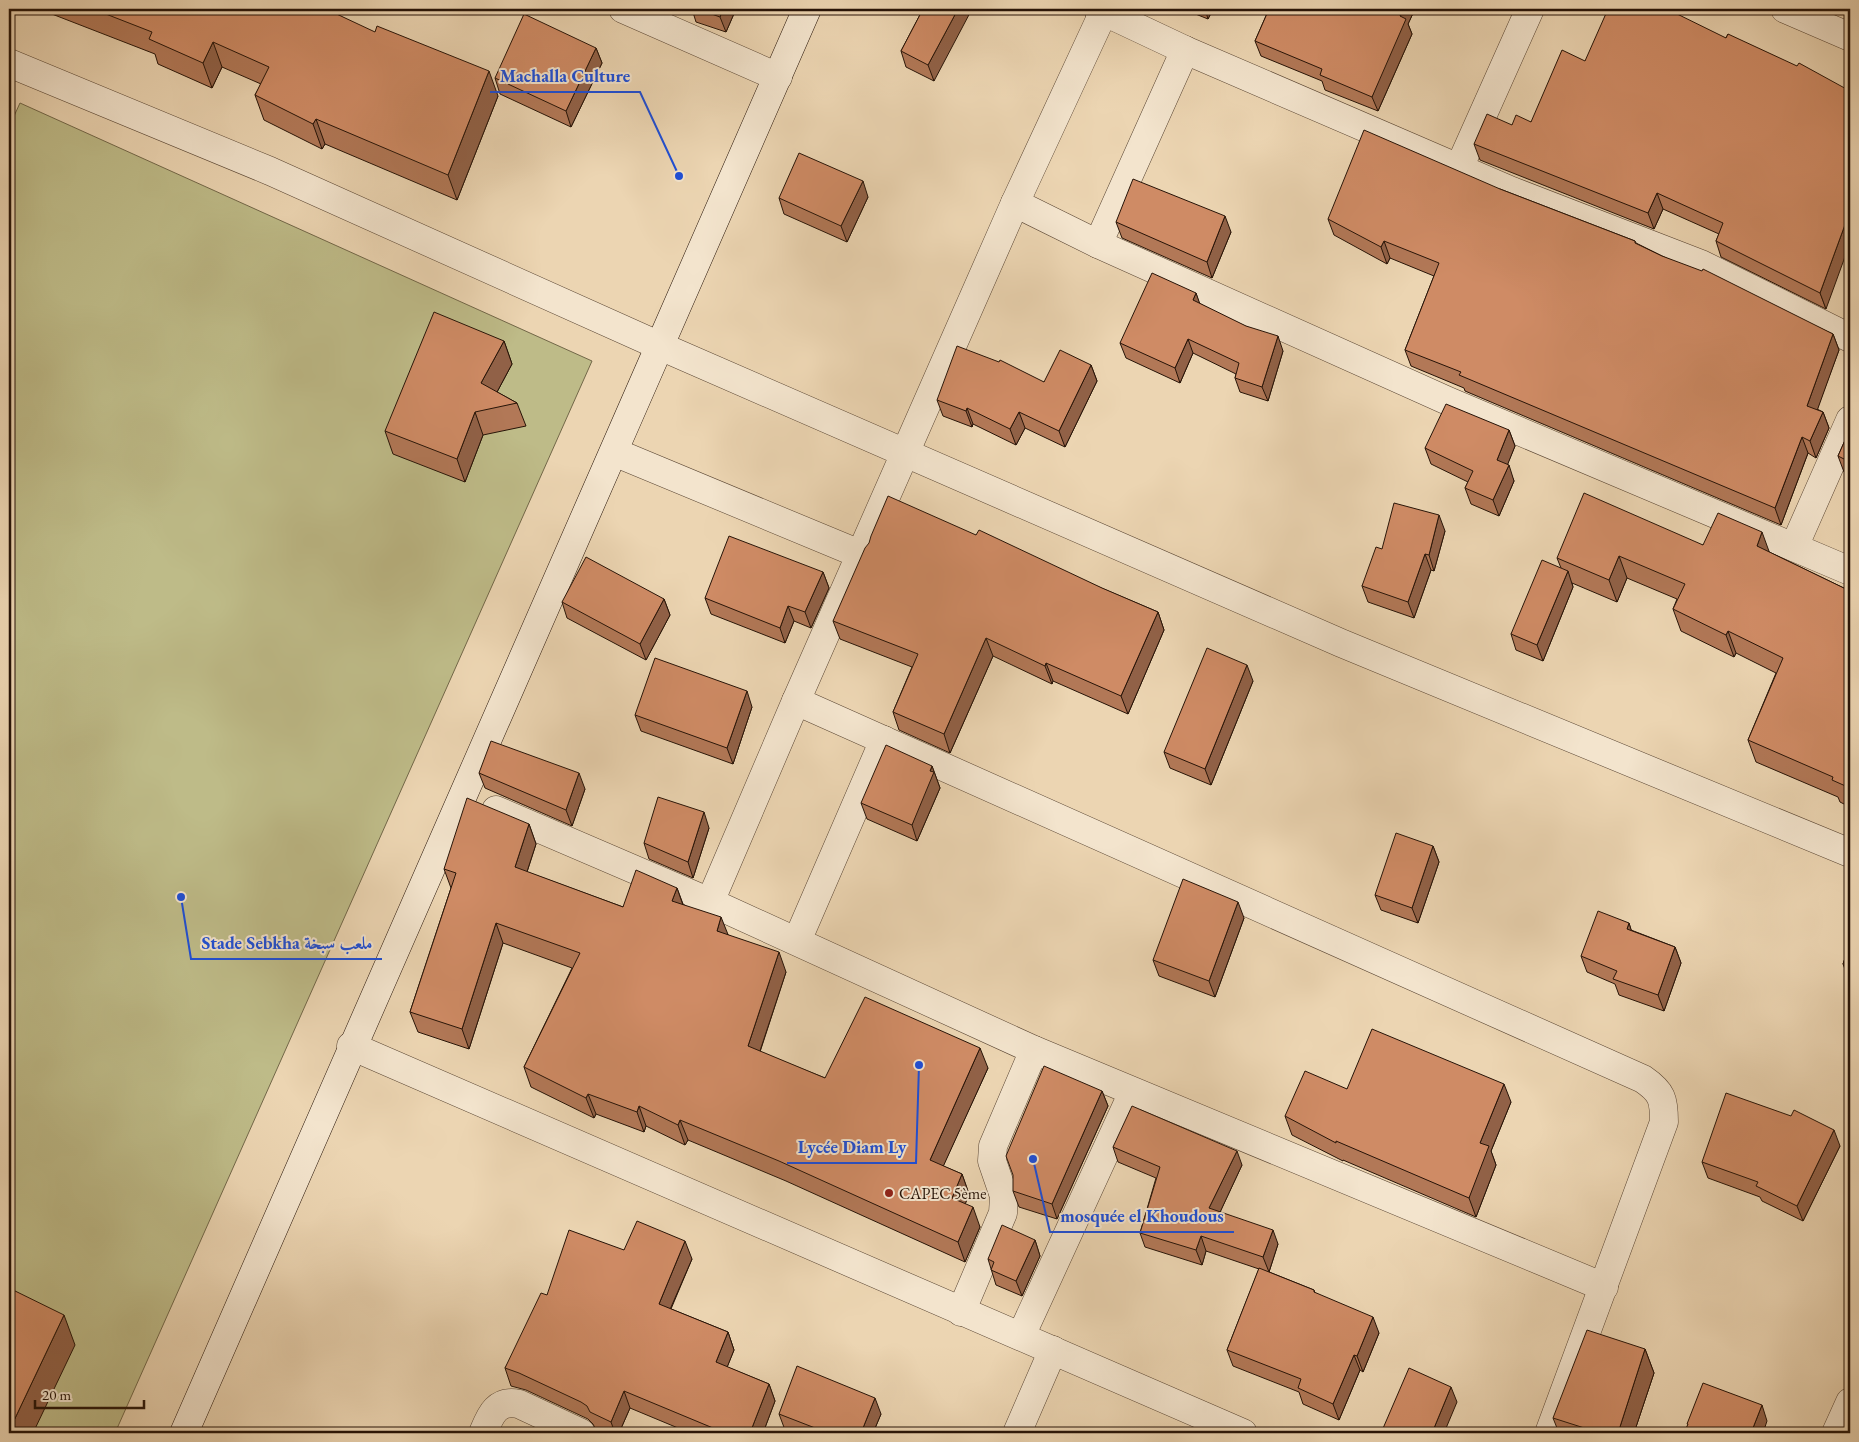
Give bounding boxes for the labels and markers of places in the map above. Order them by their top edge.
callout: Machalla Culture [490,59,640,92]
callout: Stade Sebkha ملعب سبخة [191,926,382,959]
callout: Lycée Diam Ly [787,1130,916,1163]
place label: CAPEC 5ème [899,1183,986,1204]
marker: CAPEC 5ème [883,1187,895,1199]
callout: mosquée el Khoudous [1050,1199,1234,1232]

